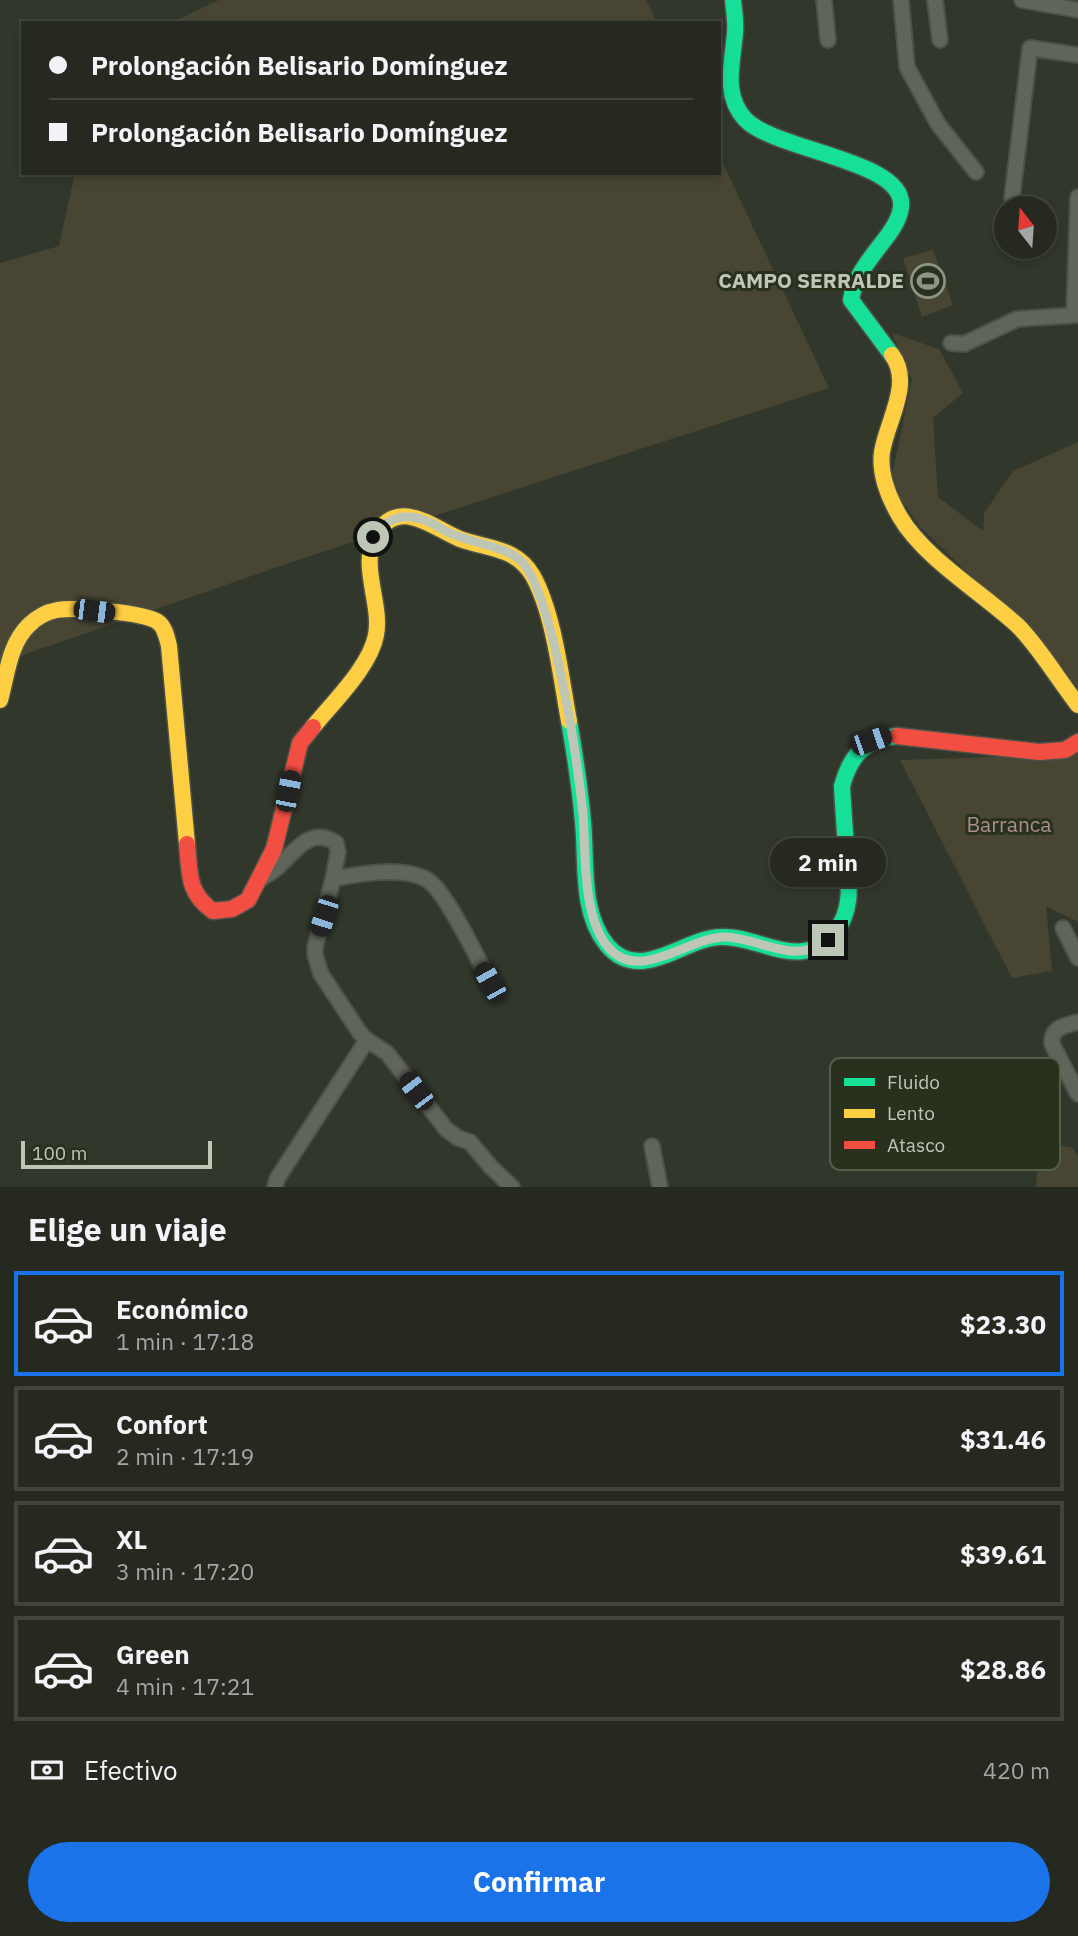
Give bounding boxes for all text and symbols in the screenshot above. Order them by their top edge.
text: Prolongación Belisario Domínguez [91,48,508,82]
text: Prolongación Belisario Domínguez [91,115,508,149]
north arrow [994,196,1057,259]
map controls [994,196,1057,259]
sports icon: CAMPO SERRALDE [909,262,947,300]
place label: CAMPO SERRALDE [718,266,904,294]
route start [357,521,389,553]
car [72,598,117,624]
car [848,724,895,758]
car [274,768,303,814]
park label: Barranca [966,810,1052,838]
callout: 2 min [770,838,886,888]
text: 2 min [798,847,858,877]
car [308,893,341,939]
route end [812,924,844,956]
car [471,959,510,1005]
legend [830,1058,1060,1170]
car [395,1068,438,1114]
text: Fluido [887,1070,940,1094]
text: Lento [887,1101,935,1125]
text: Atasco [887,1133,945,1157]
scale bar [21,1138,212,1170]
text: 100 m [32,1141,87,1165]
text: Elige un viaje [28,1208,227,1250]
icon: car [32,1292,95,1355]
text: Económico [116,1292,248,1326]
text: $23.30 [960,1307,1046,1341]
text: 1 min · 17:18 [116,1326,254,1356]
icon: car [32,1407,95,1470]
text: Confort [116,1407,208,1441]
text: $31.46 [960,1422,1046,1456]
text: 2 min · 17:19 [116,1441,254,1471]
icon: car [32,1522,95,1585]
text: XL [116,1522,147,1556]
text: $39.61 [960,1537,1046,1571]
text: 3 min · 17:20 [116,1556,254,1586]
icon: car [32,1637,95,1700]
text: Green [116,1637,190,1671]
text: $28.86 [960,1652,1046,1686]
text: 4 min · 17:21 [116,1671,254,1701]
icon: cash [28,1751,66,1789]
text: Efectivo [84,1753,178,1787]
text: 420 m [983,1755,1050,1785]
button: Confirmar [28,1842,1050,1922]

